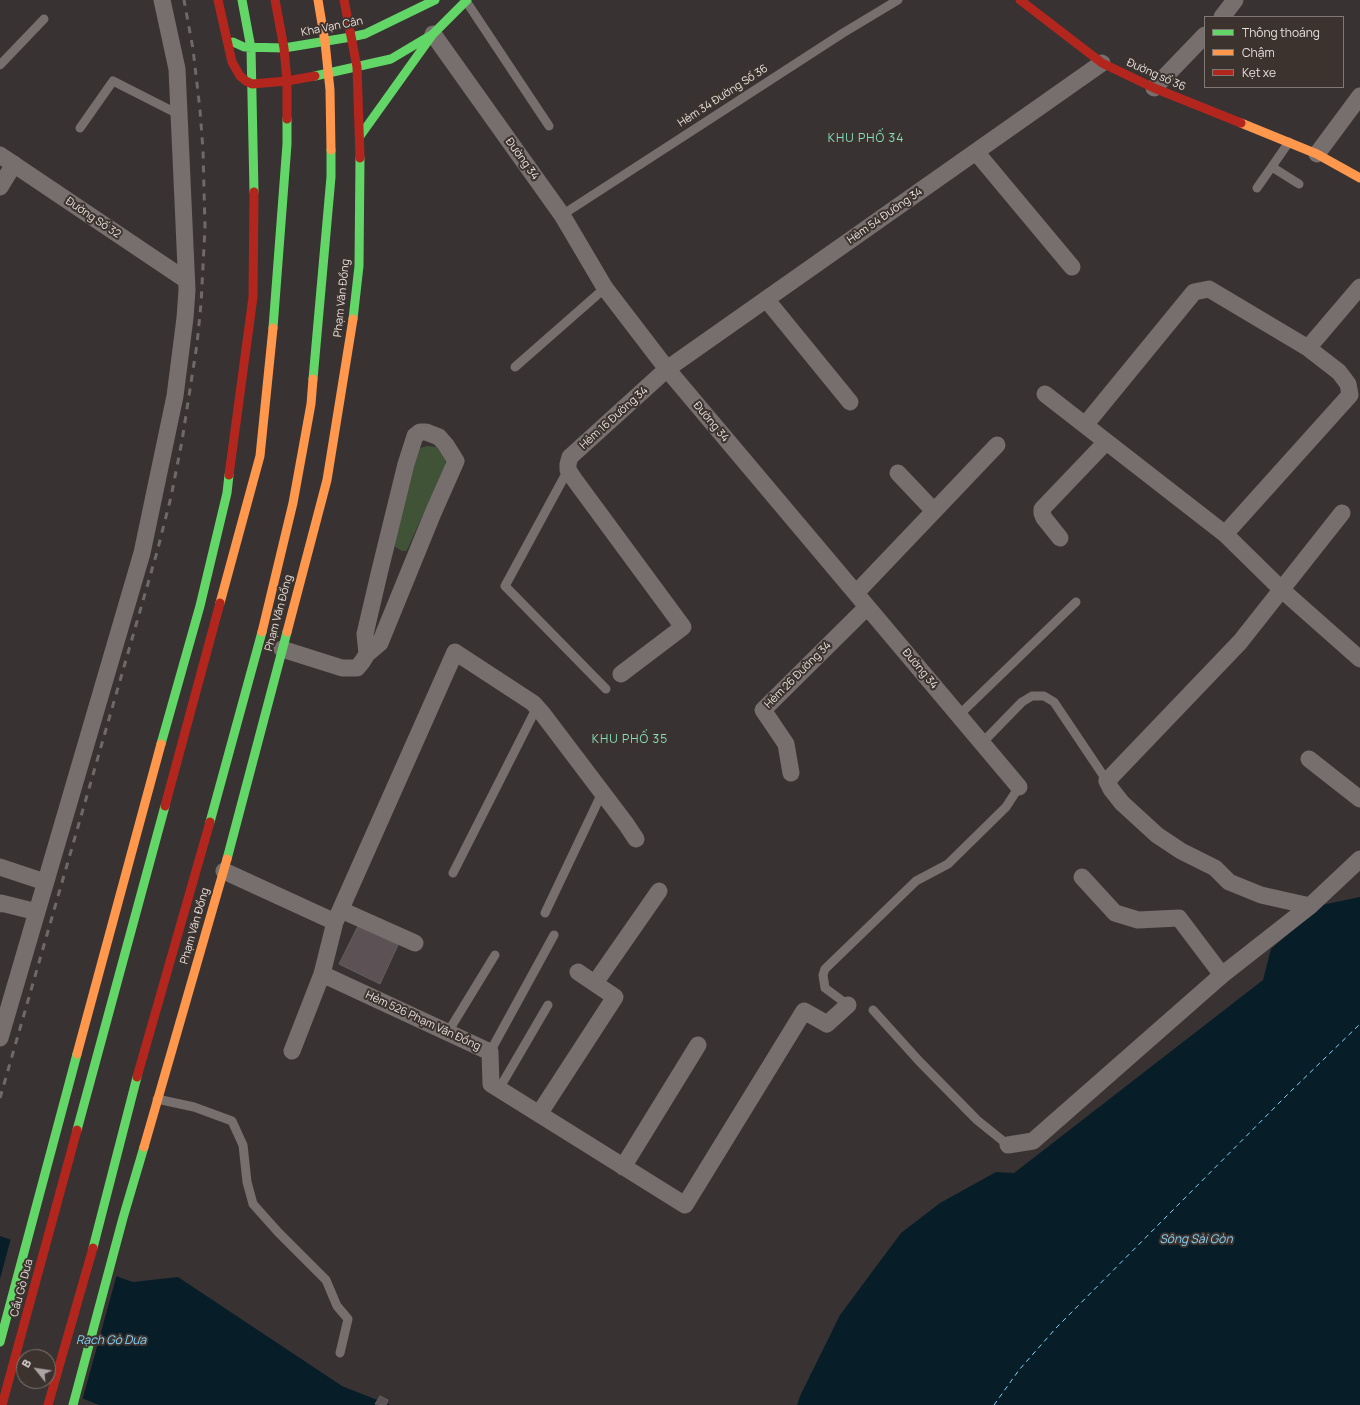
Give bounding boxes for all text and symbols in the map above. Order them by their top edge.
street label: Kha Vạn Cân [300,15,364,39]
legend [1204,16,1344,88]
text: Thông thoáng [1242,24,1320,41]
text: Chậm [1242,44,1275,61]
street label: Đường số 36 [1124,56,1188,94]
street label: Hẻm 34 Đường Số 36 [676,62,770,130]
text: Kẹt xe [1242,64,1276,81]
district label: KHU PHỐ 34 [828,132,904,146]
street label: Đường 34 [502,136,542,182]
street label: Hẻm 54 Đường 34 [845,185,925,247]
street label: Đường Số 32 [63,195,123,241]
street label: Phạm Văn Đồng [331,258,353,338]
street label: Hẻm 16 Đường 34 [577,384,651,452]
street label: Đường 34 [690,399,732,445]
street label: Phạm Văn Đồng [262,573,296,653]
street label: Hẻm 26 Đường 34 [762,639,834,711]
street label: Đường 34 [899,646,941,692]
district label: KHU PHỐ 35 [592,733,668,747]
street label: Phạm Văn Đồng [178,886,212,966]
street label: Hẻm 526 Phạm Văn Đồng [363,988,483,1054]
water label: Sông Sài Gòn [1159,1233,1233,1247]
street label: Cầu Gò Dưa [8,1258,36,1318]
water label: Rạch Gò Dưa [76,1334,146,1348]
north arrow [16,1349,56,1389]
text: B [18,1356,34,1370]

